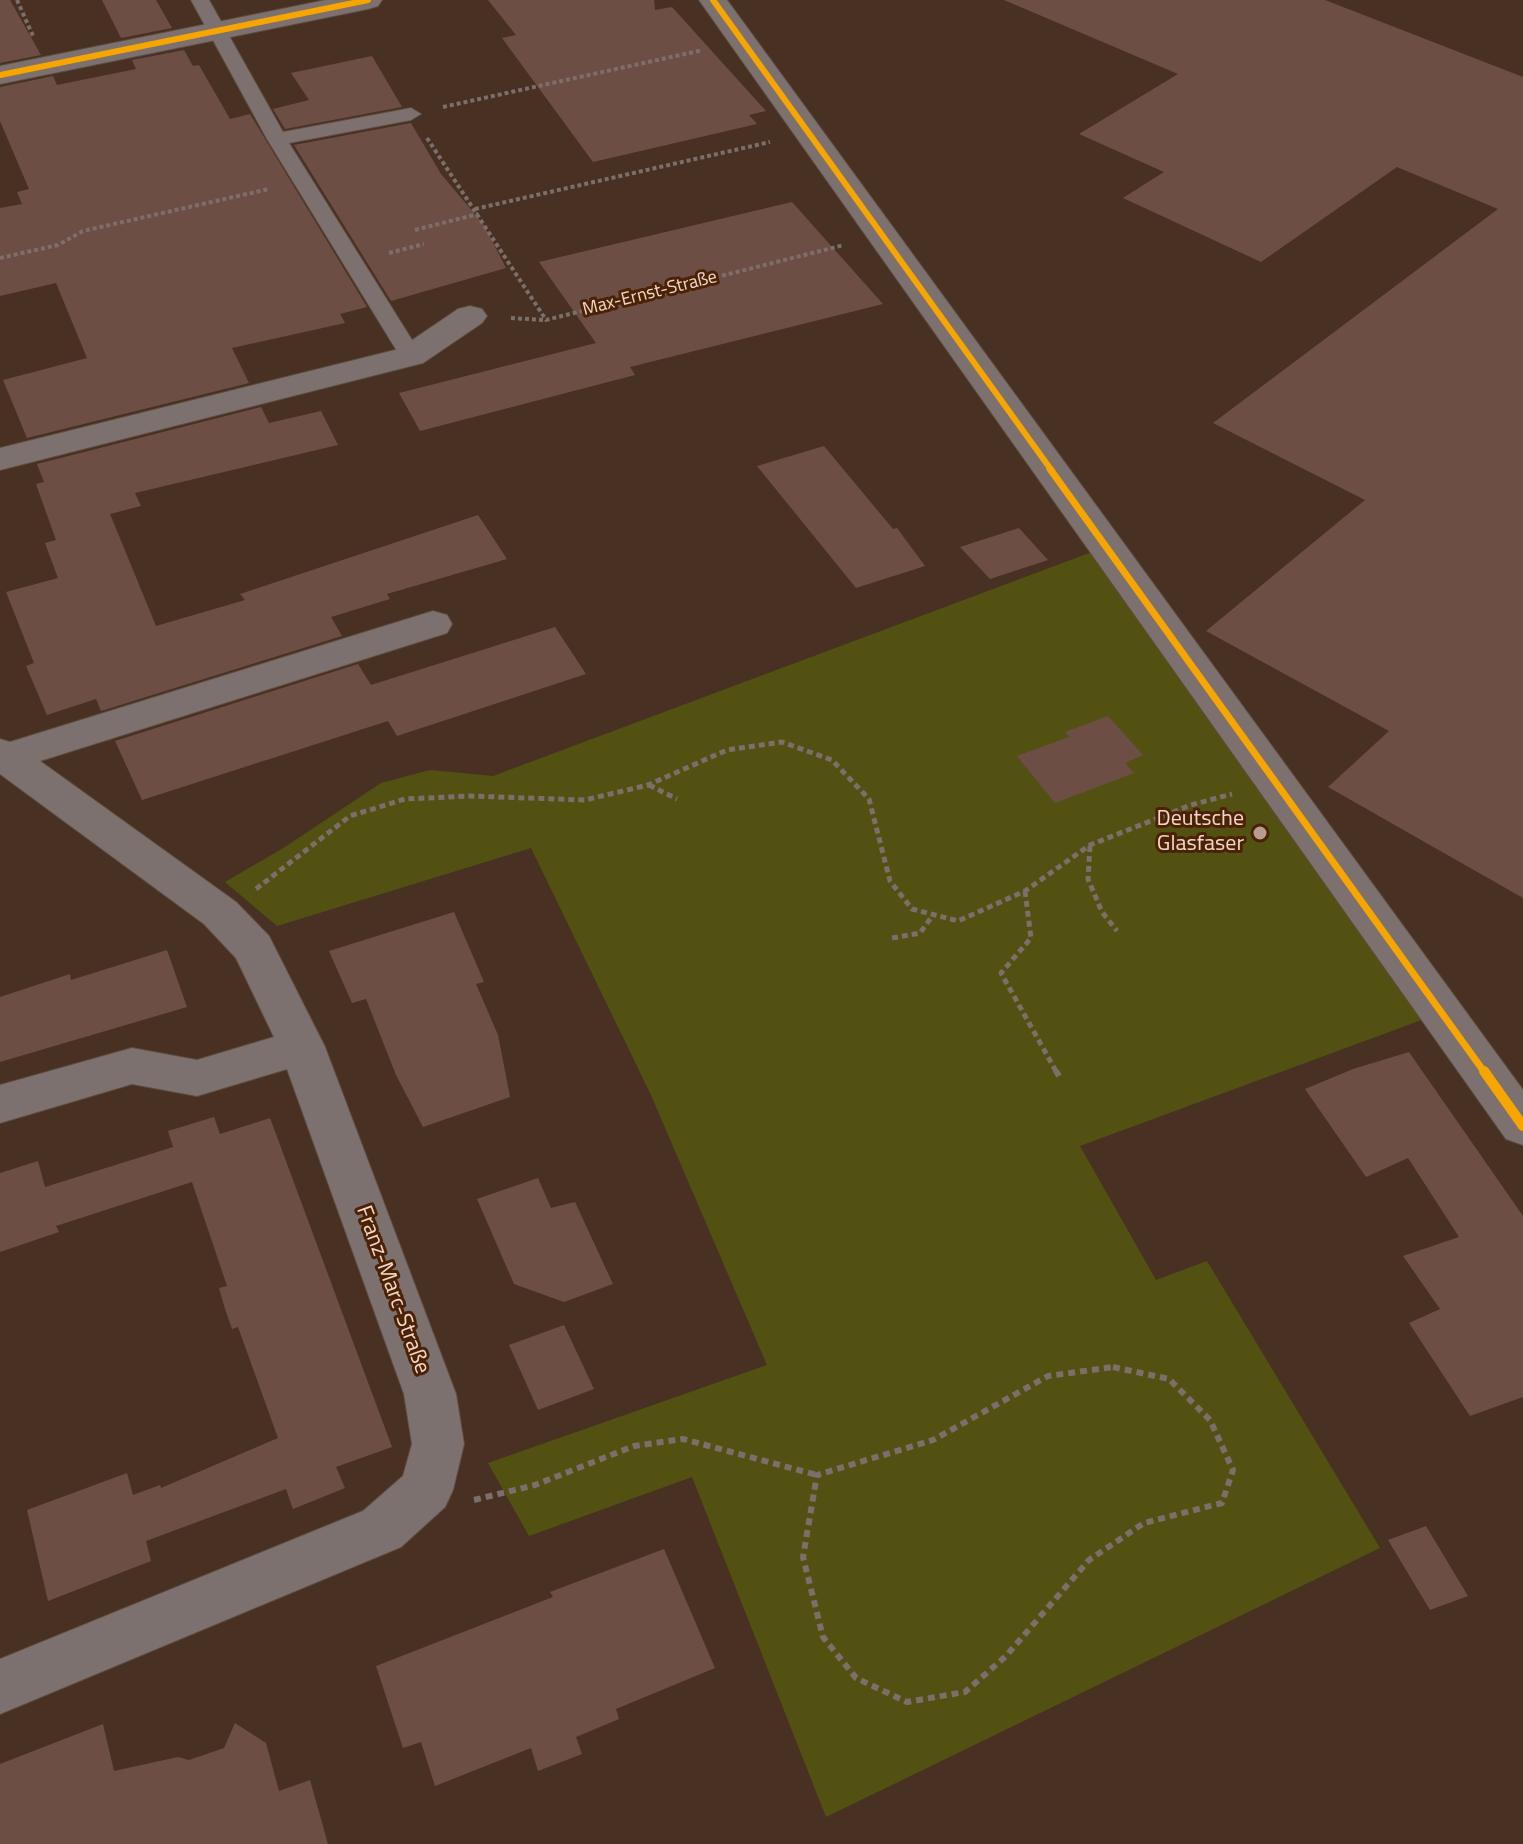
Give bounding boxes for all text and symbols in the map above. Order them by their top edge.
street label: Max-Ernst-Straße [581,267,719,321]
place label: Deutsche Glasfaser [1157,807,1244,858]
marker: Deutsche Glasfaser [1251,824,1269,842]
street label: Franz-Marc-Straße [349,1202,435,1378]

